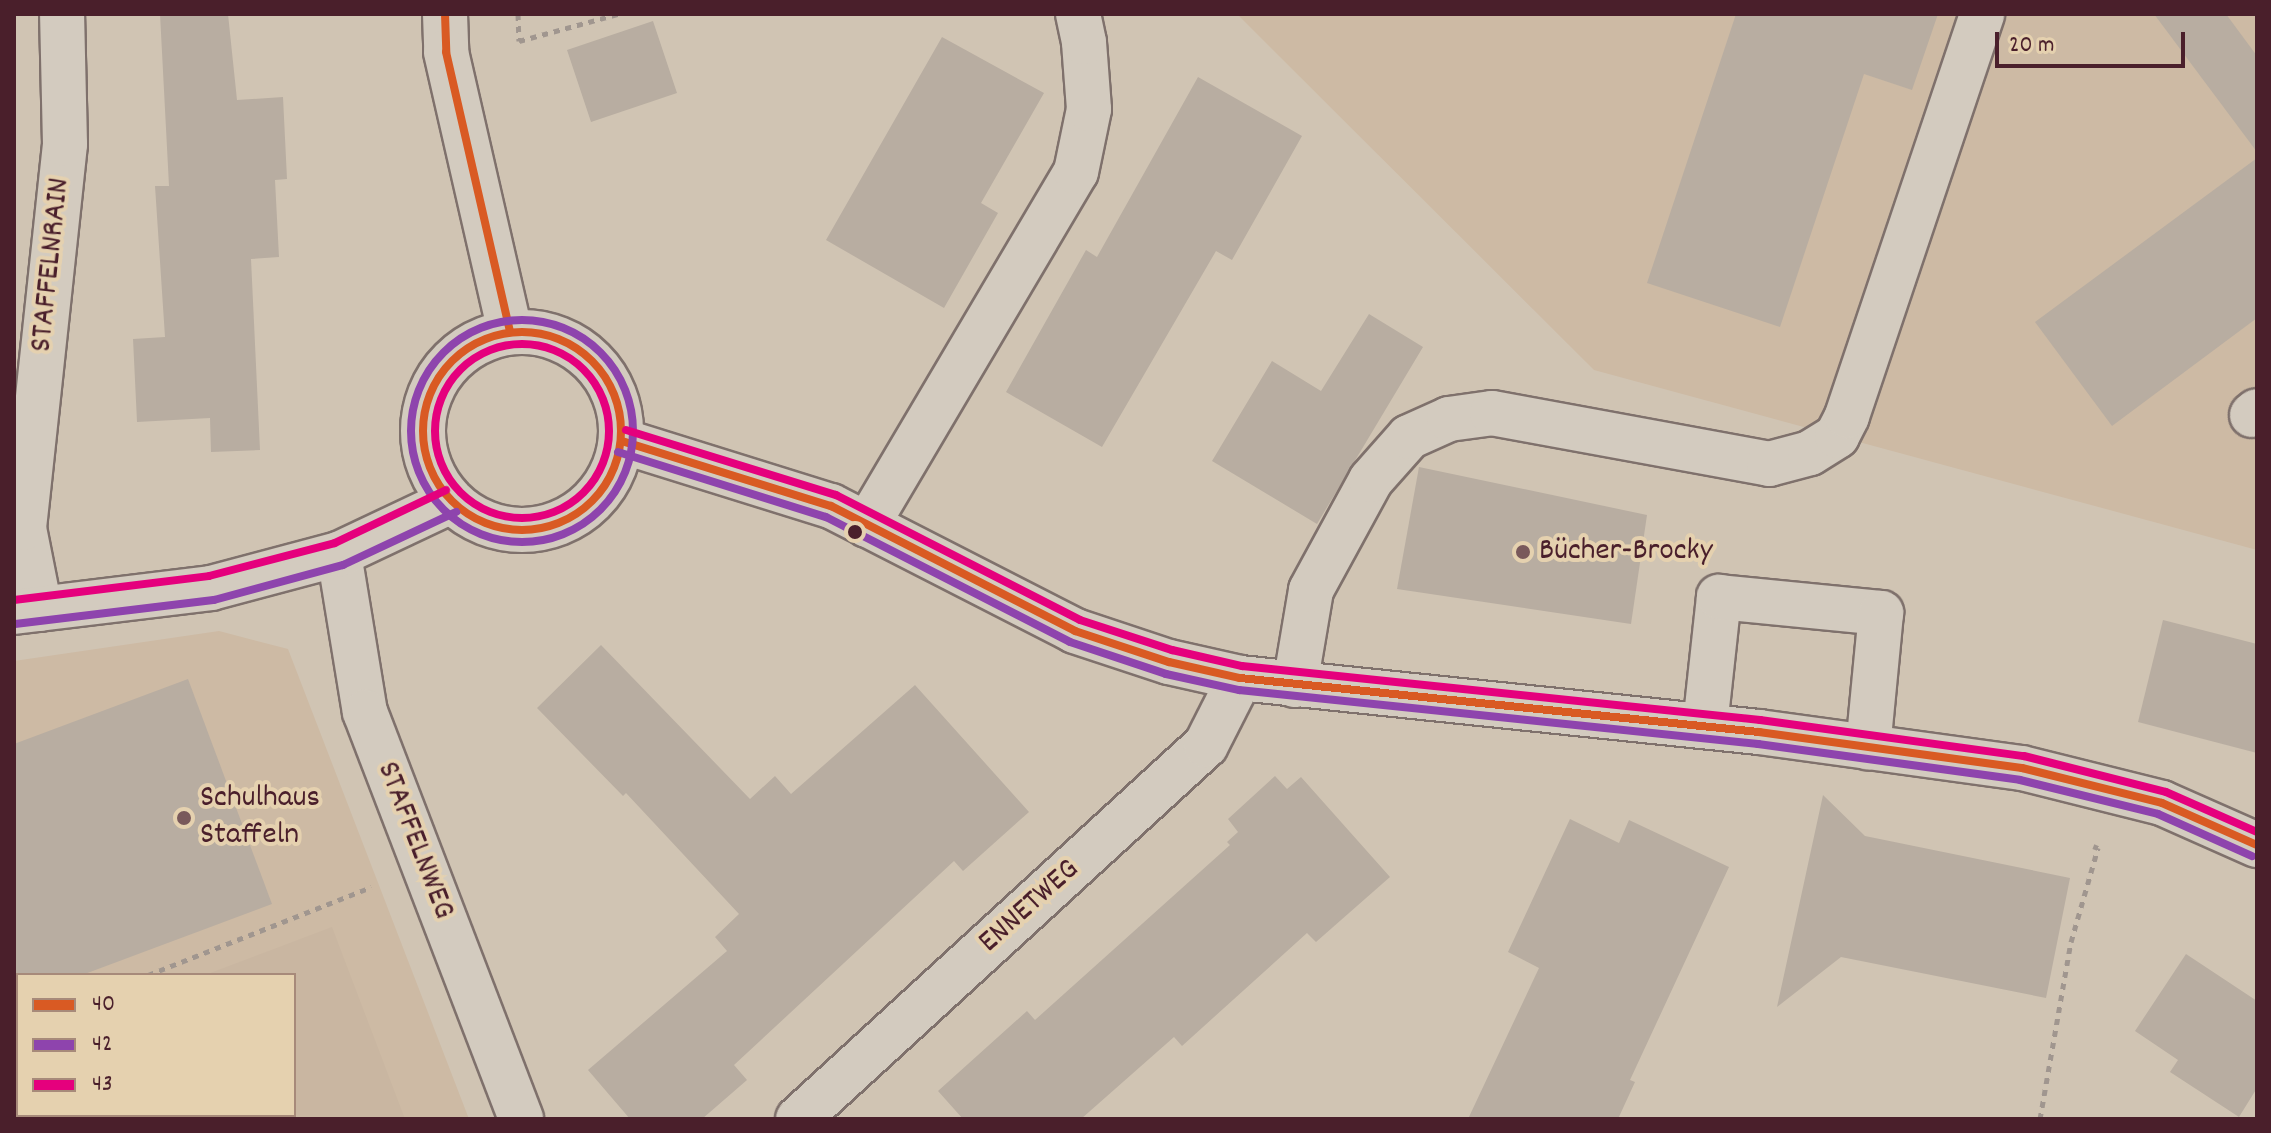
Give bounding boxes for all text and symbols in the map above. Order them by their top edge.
scale bar [1999,16,2189,66]
text: 20 m [2009,29,2055,63]
street label: STAFFELNRAIN [24,176,80,354]
unlabelled marker [847,524,863,540]
place label: Bücher-Brocky [1539,533,1713,571]
marker: Bücher-Brocky [1514,543,1532,561]
street label: STAFFELNWEG [366,757,462,925]
place label: Schulhaus Staffeln [200,781,320,856]
marker: Schulhaus Staffeln [175,809,193,827]
street label: ENNETWEG [972,852,1088,962]
legend [16,973,296,1117]
text: 40 [92,988,115,1022]
text: 42 [92,1028,112,1062]
text: 43 [92,1068,113,1102]

